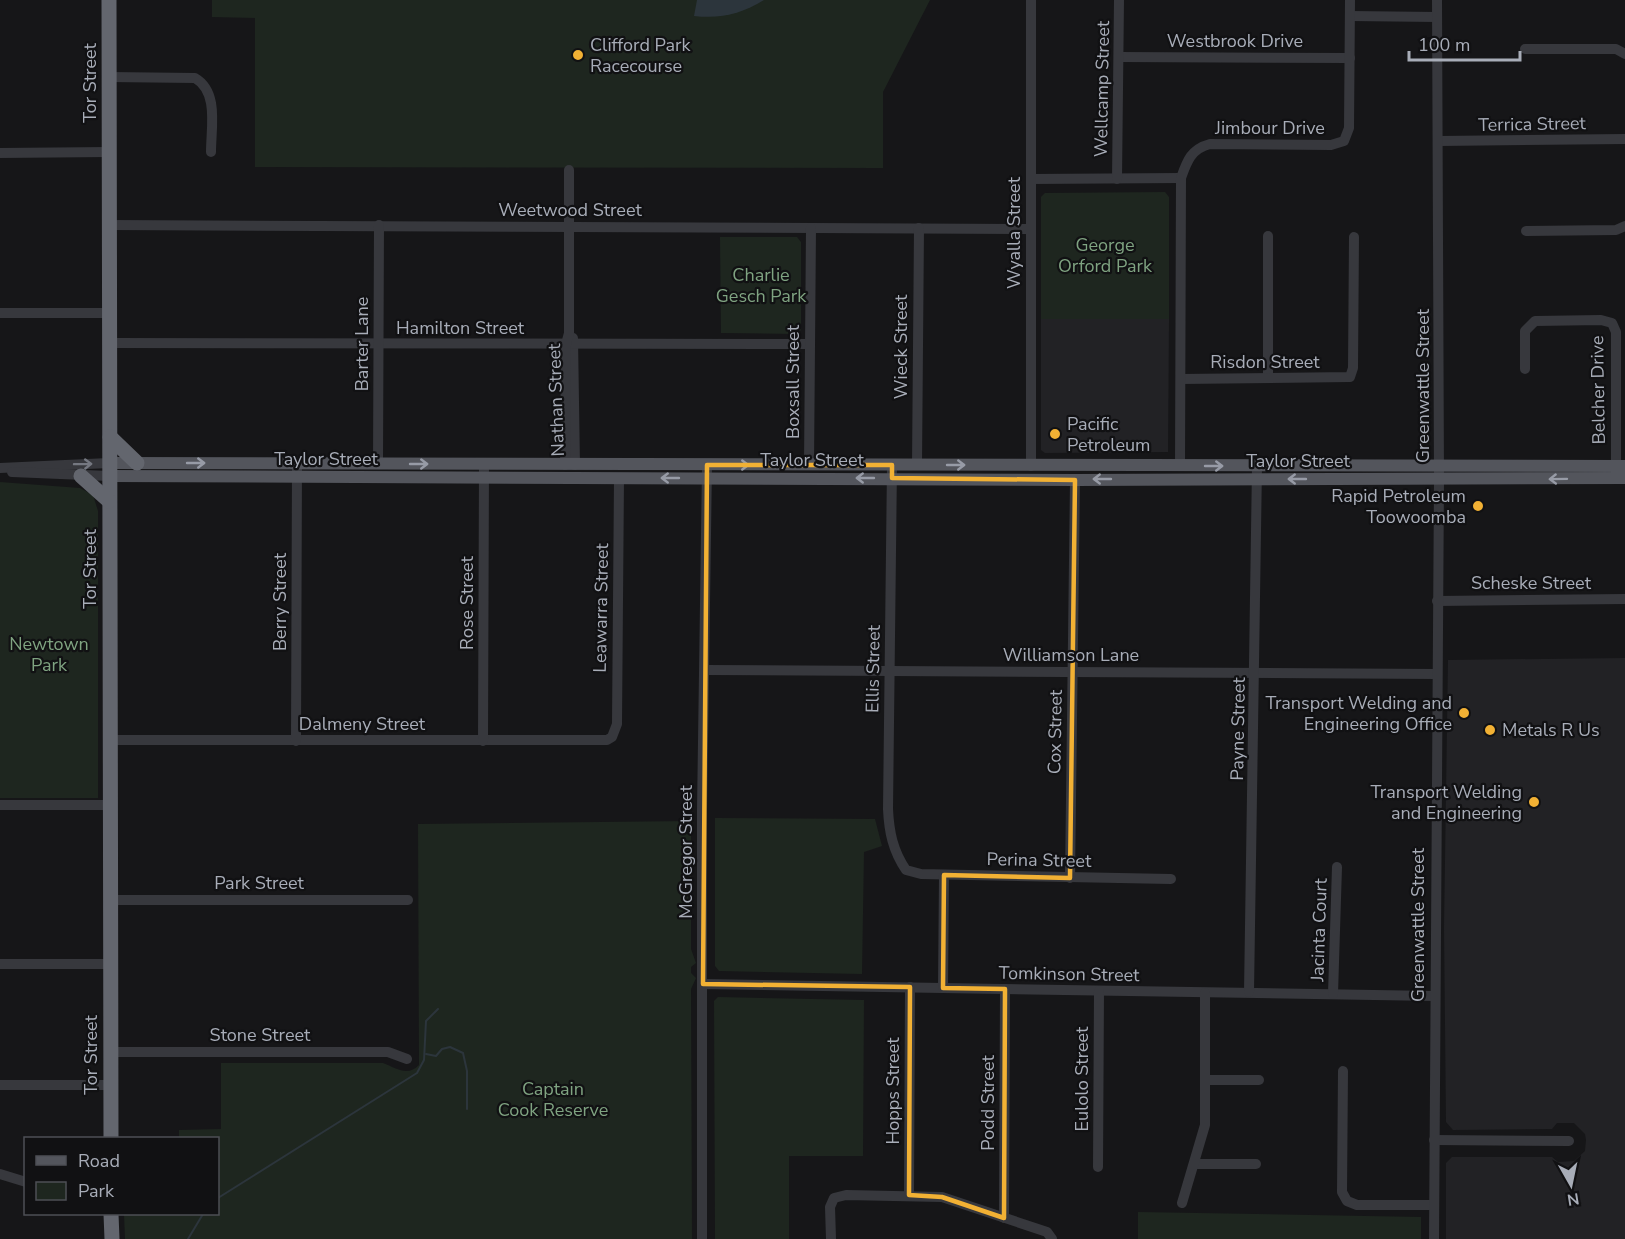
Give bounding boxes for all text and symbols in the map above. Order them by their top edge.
street label: Wellcamp Street [1089,20,1115,157]
scale bar [1409,24,1520,62]
street label: Westbrook Drive [1167,29,1303,53]
place label: Clifford Park Racecourse [590,33,691,78]
text: 100 m [1418,33,1470,57]
street label: Tor Street [78,42,102,123]
marker: Clifford Park Racecourse [571,48,585,62]
street label: Terrica Street [1478,111,1587,137]
street label: Jimbour Drive [1214,116,1325,140]
street label: Wyalla Street [1002,176,1026,289]
street label: Weetwood Street [498,198,642,222]
park label: George Orford Park [1058,233,1153,278]
park label: Charlie Gesch Park [716,263,807,308]
street label: Wieck Street [889,294,913,399]
street label: Barter Lane [350,297,374,391]
street label: Greenwattle Street [1411,308,1435,463]
street label: Hamilton Street [396,316,525,340]
street label: Boxsall Street [781,324,805,439]
street label: Belcher Drive [1585,335,1611,445]
street label: Nathan Street [542,342,570,457]
street label: Risdon Street [1210,350,1320,374]
place label: Pacific Petroleum [1067,412,1151,457]
marker: Pacific Petroleum [1048,427,1062,441]
street label: Taylor Street [274,447,378,471]
street label: Taylor Street [760,448,864,472]
street label: Taylor Street [1246,449,1350,473]
one-way arrow [185,457,205,469]
one-way arrow [73,458,93,469]
one-way arrow [408,458,428,470]
one-way arrow [729,459,749,471]
one-way arrow [945,459,965,471]
one-way arrow [1203,460,1223,472]
one-way arrow [660,472,680,484]
one-way arrow [855,472,875,484]
one-way arrow [1092,473,1112,485]
one-way arrow [1287,473,1307,485]
one-way arrow [1548,473,1568,484]
place label: Rapid Petroleum Toowoomba [1331,484,1466,529]
marker: Rapid Petroleum Toowoomba [1471,499,1485,513]
street label: Tor Street [78,528,102,609]
street label: Leawarra Street [588,542,614,673]
street label: Berry Street [268,552,292,651]
street label: Rose Street [455,555,479,650]
street label: Scheske Street [1471,571,1592,595]
street label: Ellis Street [860,624,886,713]
park label: Newtown Park [9,632,89,677]
street label: Williamson Lane [1003,643,1139,667]
street label: Payne Street [1225,677,1251,781]
street label: Cox Street [1042,689,1068,774]
place label: Transport Welding and Engineering Office [1266,691,1452,736]
marker: Transport Welding and Engineering Office [1457,706,1471,720]
street label: Dalmeny Street [299,712,426,736]
place label: Metals R Us [1502,718,1600,742]
marker: Metals R Us [1483,723,1497,737]
place label: Transport Welding and Engineering [1370,780,1522,825]
street label: McGregor Street [674,785,698,919]
marker: Transport Welding and Engineering [1527,795,1541,809]
street label: Perina Street [986,847,1092,873]
street label: Greenwattle Street [1406,847,1430,1002]
street label: Park Street [214,871,305,895]
street label: Jacinta Court [1305,877,1333,983]
street label: Tomkinson Street [998,961,1140,987]
street label: Tor Street [79,1014,103,1095]
street label: Stone Street [210,1023,311,1047]
street label: Eulolo Street [1070,1026,1094,1131]
street label: Hopps Street [881,1037,905,1145]
street label: Podd Street [976,1054,1000,1151]
park label: Captain Cook Reserve [498,1077,608,1122]
legend [24,1137,219,1215]
text: Road [78,1149,120,1173]
north arrow [1541,1155,1601,1215]
text: Park [78,1179,115,1203]
text: N [1566,1187,1581,1211]

